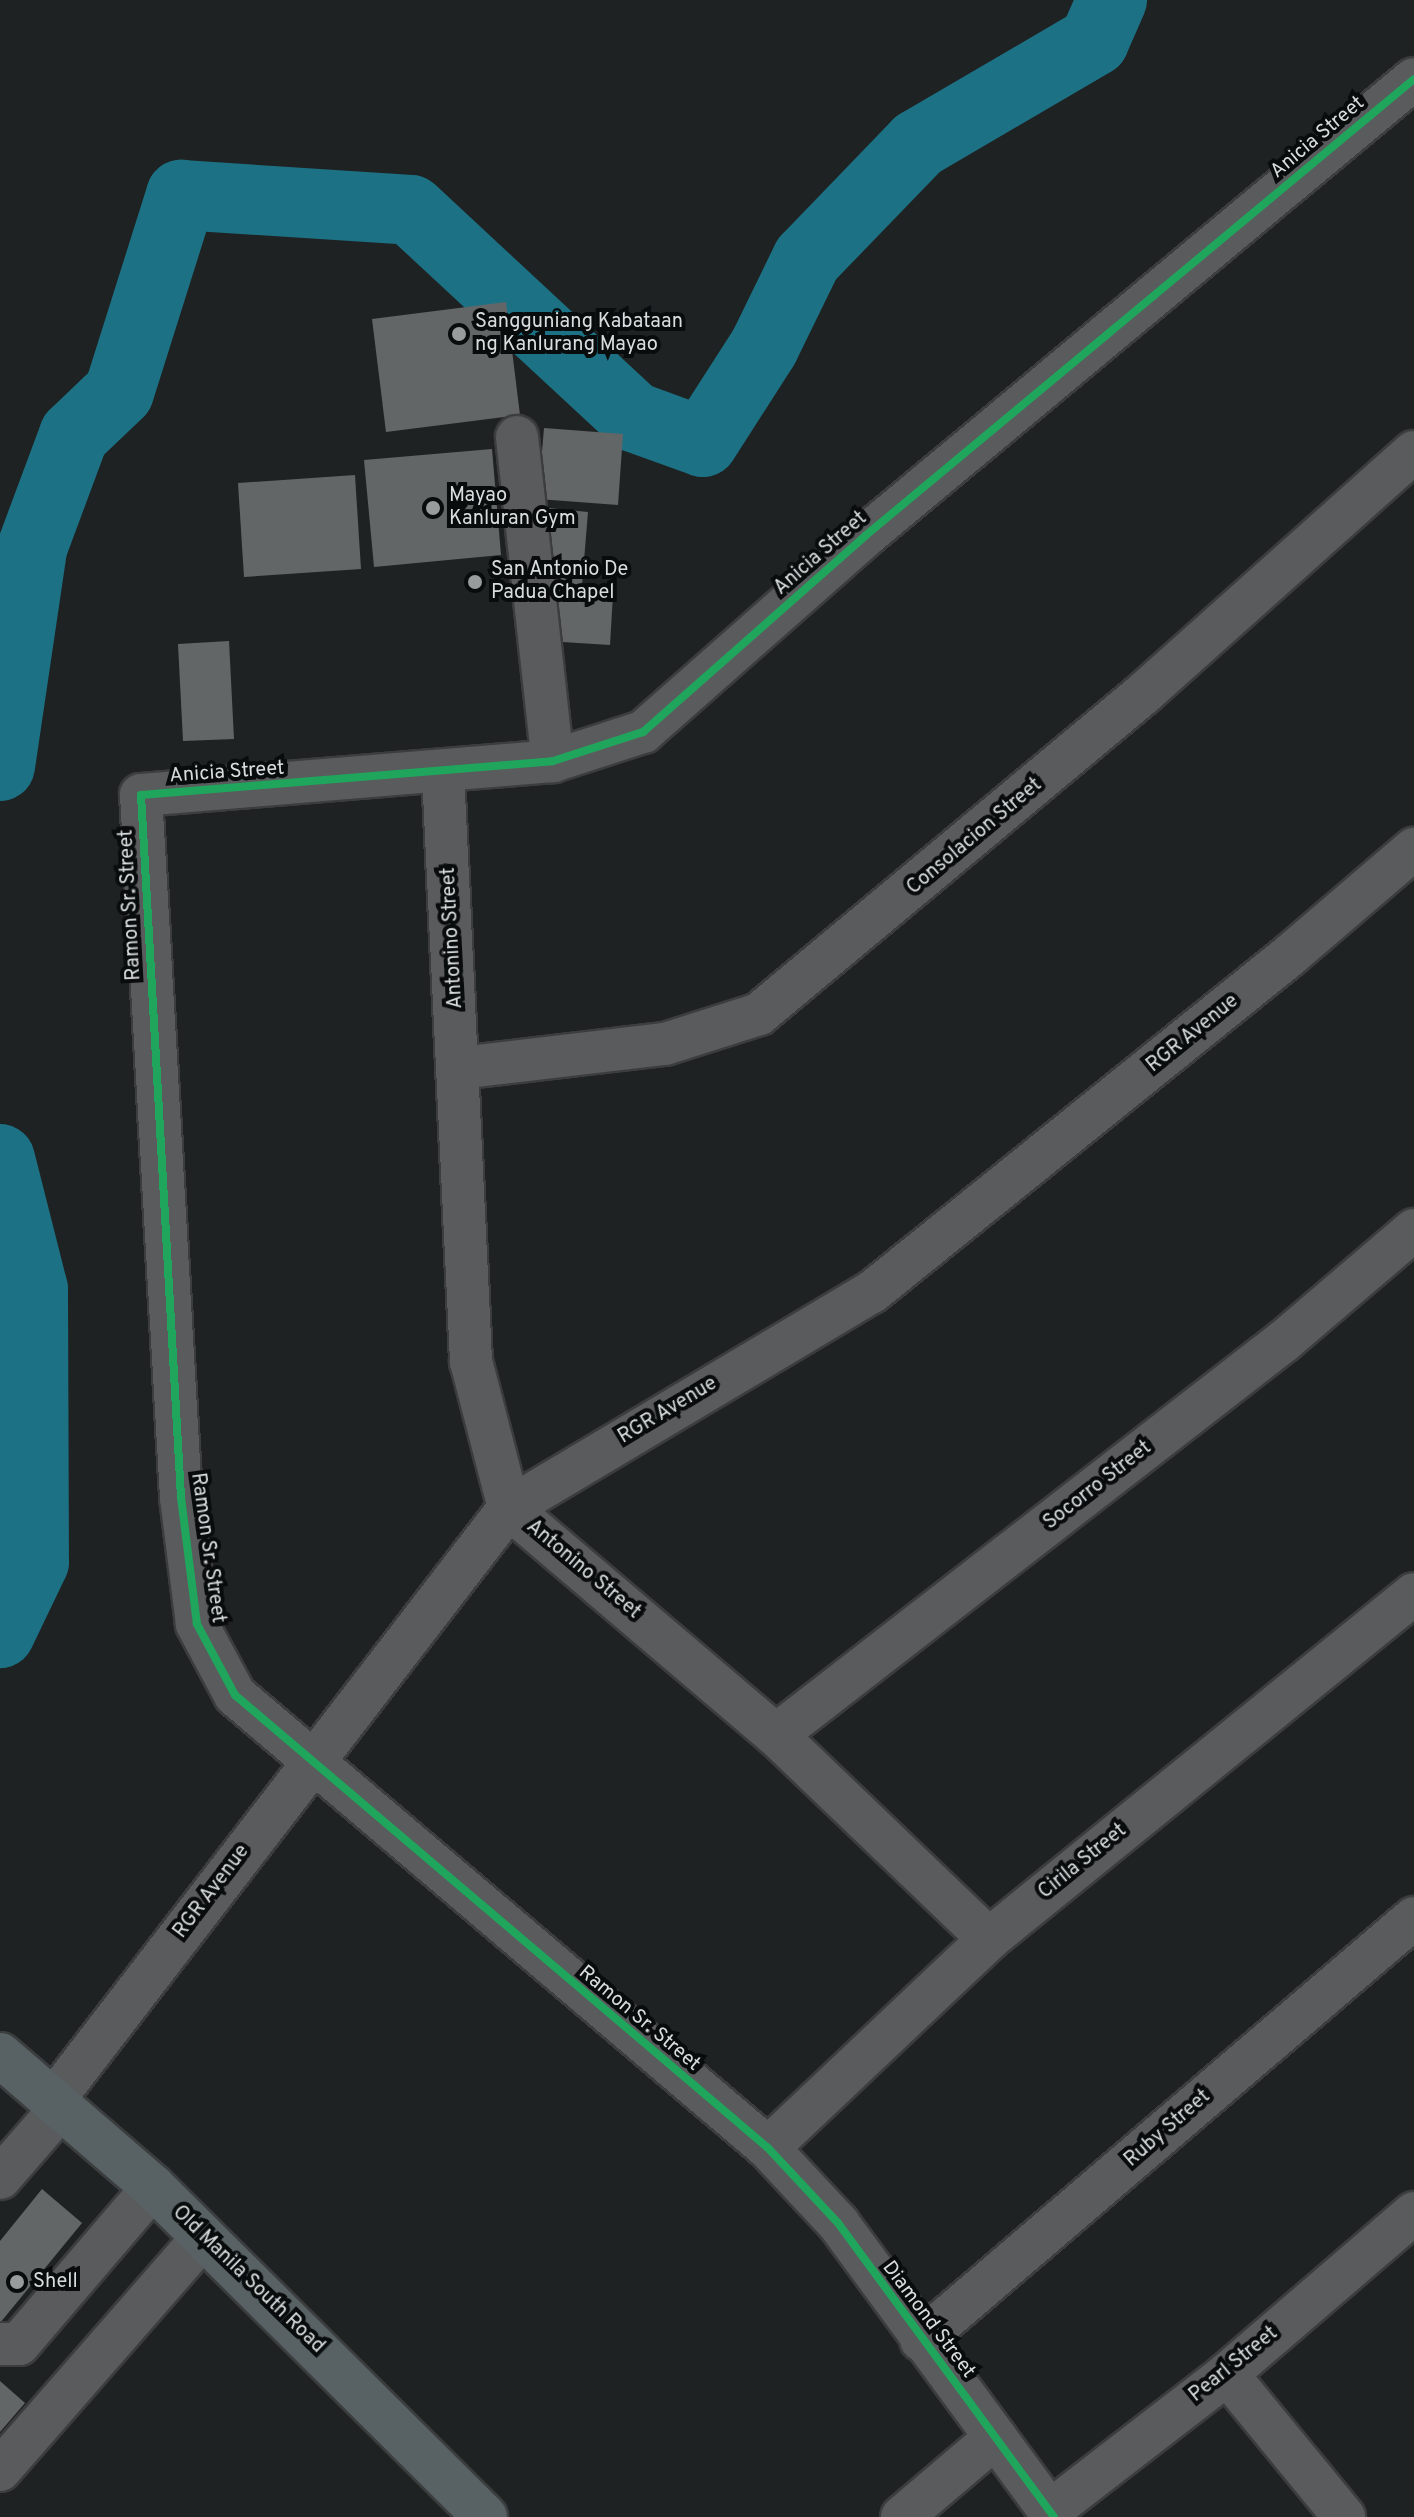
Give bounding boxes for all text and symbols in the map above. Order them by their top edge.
street label: Anicia Street [1266,92,1370,184]
place label: Sangguniang Kabataan ng Kanlurang Mayao [475,310,683,357]
marker: Sangguniang Kabataan ng Kanlurang Mayao [450,325,468,343]
place label: Mayao Kanluran Gym [449,484,576,531]
marker: Mayao Kanluran Gym [424,499,442,517]
street label: Anicia Street [770,507,872,601]
place label: San Antonio De Padua Chapel [491,558,629,605]
marker: San Antonio De Padua Chapel [466,573,484,591]
street label: Anicia Street [169,757,285,789]
street label: Consolacion Street [903,774,1047,900]
street label: Ramon Sr. Street [115,829,147,981]
street label: Antonino Street [437,867,469,1009]
street label: RGR Avenue [1142,990,1244,1078]
street label: RGR Avenue [614,1372,722,1450]
street label: Socorro Street [1039,1436,1157,1536]
street label: Ramon Sr. Street [185,1471,229,1625]
street label: Antonino Street [521,1515,645,1625]
street label: Cirila Street [1034,1819,1132,1905]
street label: RGR Avenue [169,1840,255,1944]
street label: Ramon Sr. Street [573,1961,705,2077]
street label: Ruby Street [1120,2085,1216,2173]
street label: Old Manila South Road [167,2201,329,2359]
street label: Diamond Street [876,2257,980,2383]
place label: Shell [33,2270,78,2294]
marker: Shell [8,2273,26,2291]
street label: Pearl Street [1185,2322,1283,2408]

